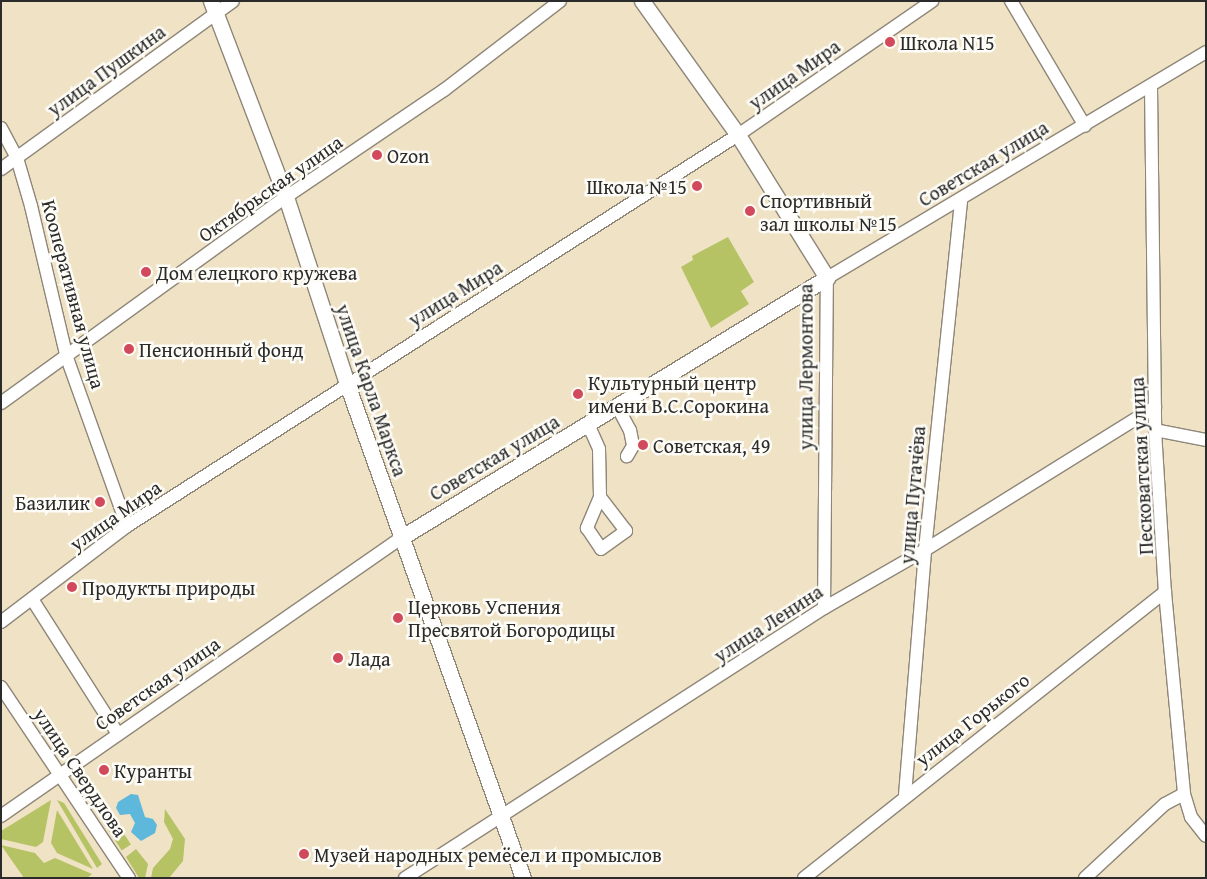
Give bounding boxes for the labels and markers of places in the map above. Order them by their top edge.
place label: Школа N15 [900,30,995,54]
marker: Школа N15 [884,36,896,48]
place label: Ozon [387,143,429,167]
marker: Ozon [371,149,383,161]
place label: Школа №15 [587,174,687,198]
marker: Школа №15 [691,180,703,192]
place label: Спортивный зал школы №15 [760,188,897,235]
marker: Спортивный зал школы №15 [744,205,756,217]
place label: Дом елецкого кружева [156,260,357,284]
marker: Дом елецкого кружева [140,266,152,278]
place label: Пенсионный фонд [139,337,303,361]
marker: Пенсионный фонд [123,343,135,355]
place label: Культурный центр имени В.С.Сорокина [588,370,769,417]
marker: Культурный центр имени В.С.Сорокина [572,388,584,400]
place label: Советская, 49 [653,433,770,457]
marker: Советская, 49 [637,439,649,451]
place label: Базилик [15,490,90,514]
marker: Базилик [94,496,106,508]
place label: Продукты природы [82,575,255,599]
marker: Продукты природы [66,581,78,593]
place label: Церковь Успения Пресвятой Богородицы [408,594,615,641]
marker: Церковь Успения Пресвятой Богородицы [392,612,404,624]
place label: Лада [348,646,391,670]
marker: Лада [332,652,344,664]
place label: Куранты [114,758,192,782]
marker: Куранты [98,764,110,776]
place label: Музей народных ремёсел и промыслов [314,842,662,866]
marker: Музей народных ремёсел и промыслов [298,848,310,860]

